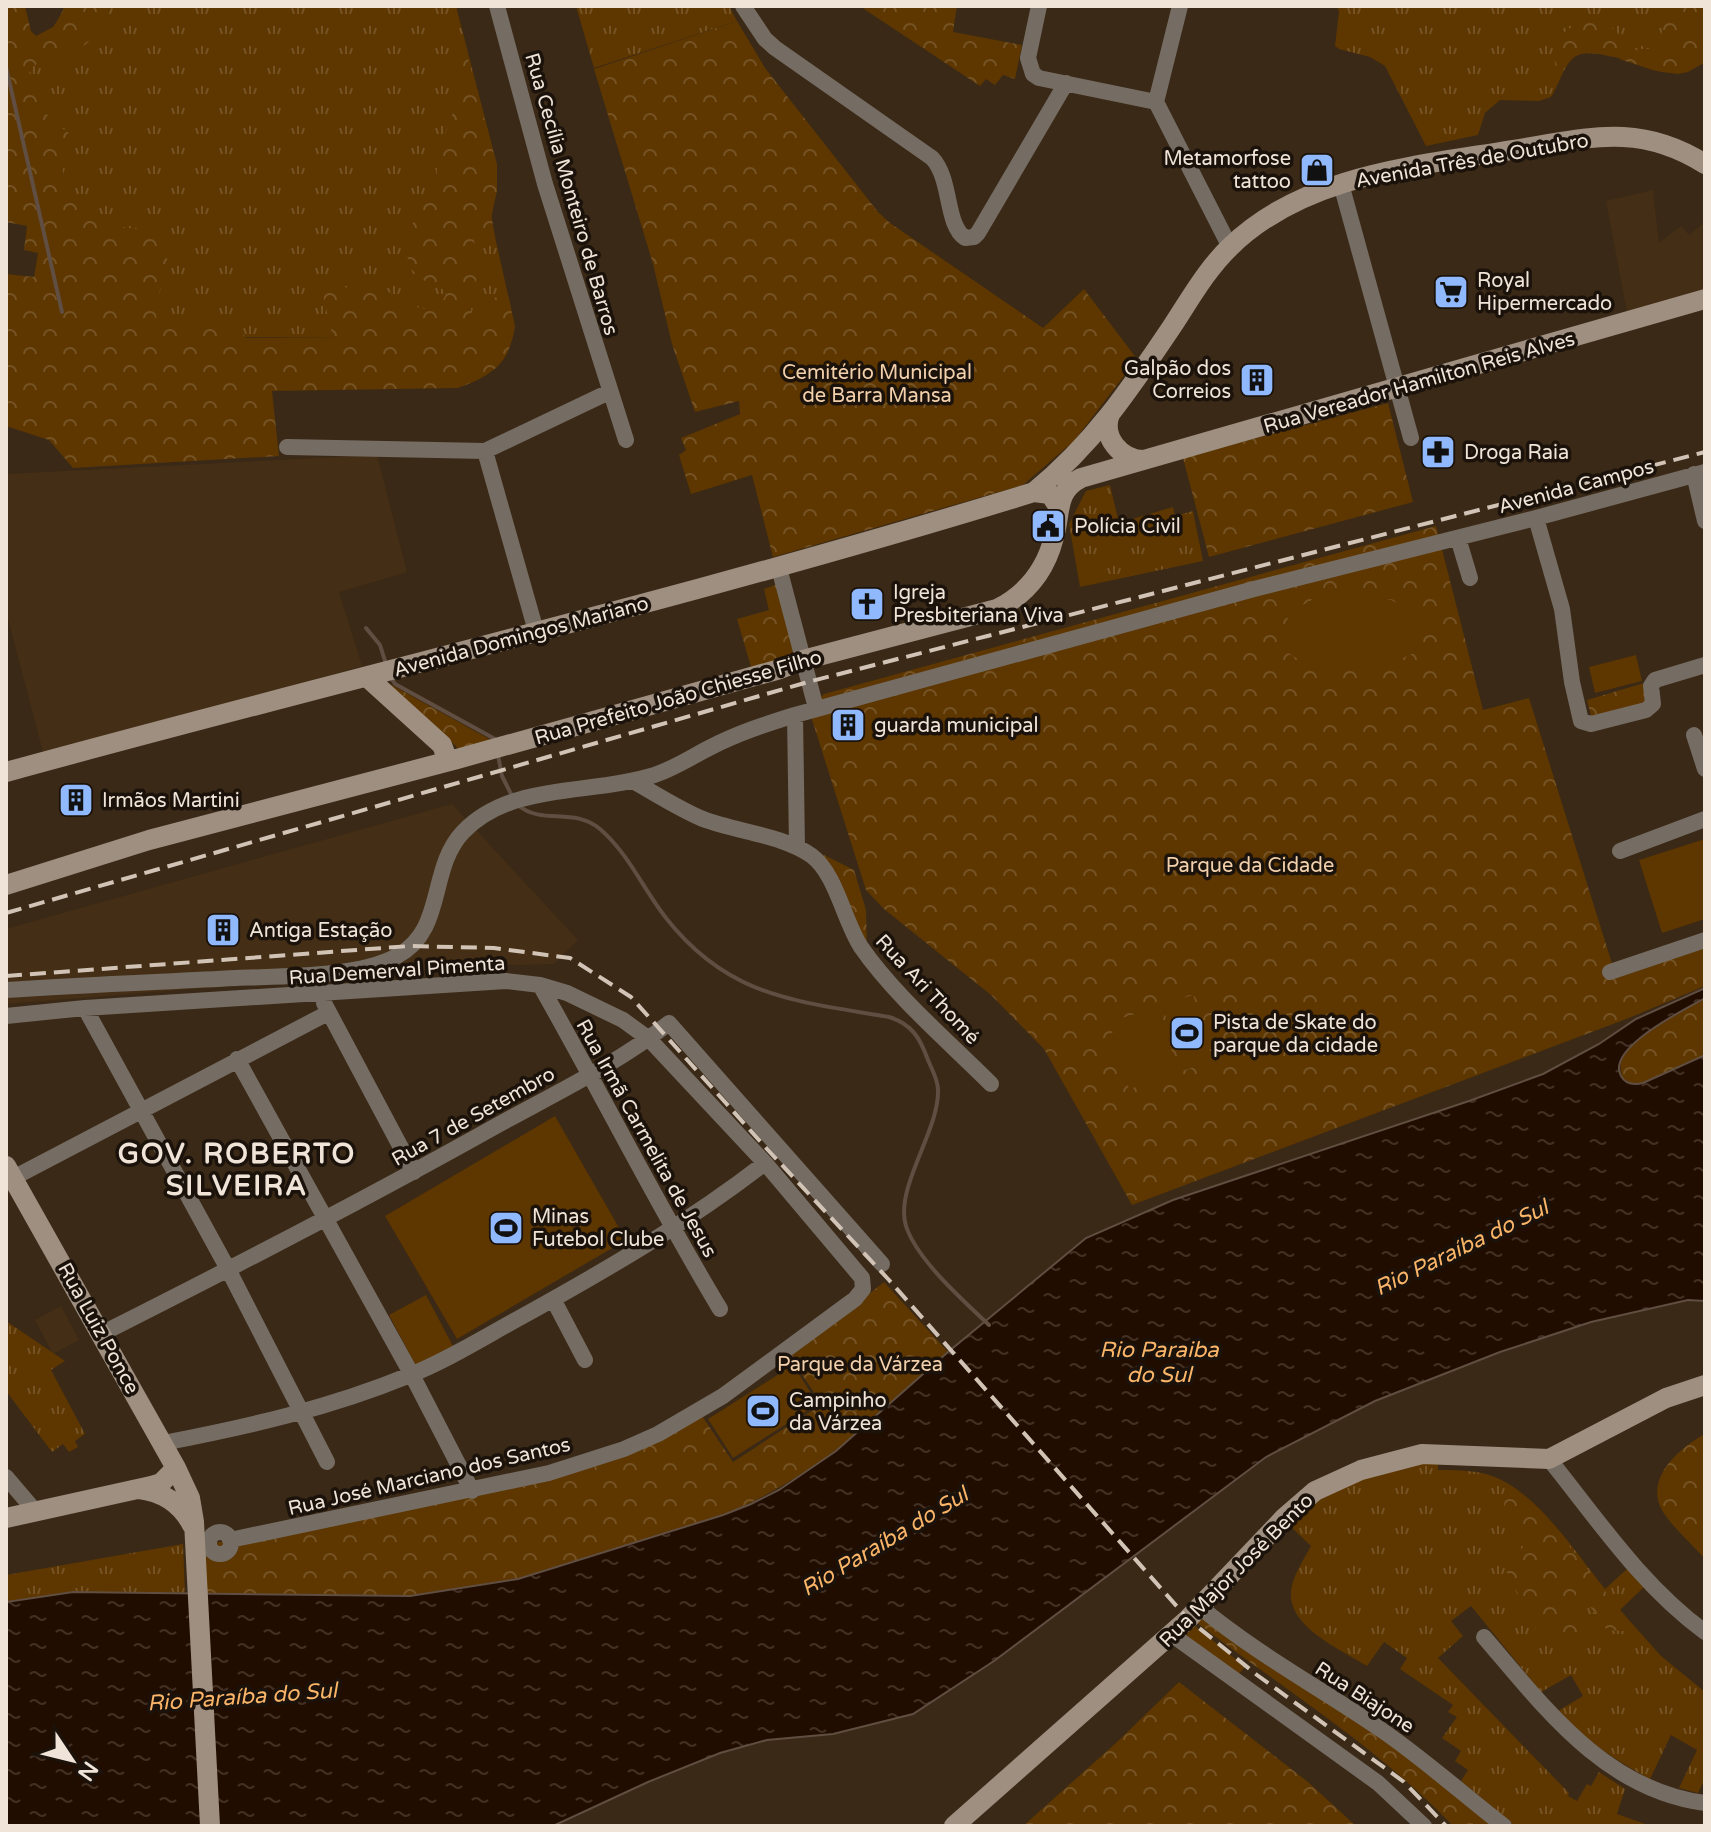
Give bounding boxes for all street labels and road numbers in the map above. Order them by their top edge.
street label: Rua Cecília Monteiro de Barros [519,50,623,338]
street label: Avenida Três de Outubro [1354,129,1590,193]
street label: Rua Vereador Hamilton Reis Alves [1261,327,1578,439]
street label: Avenida Campos [1496,455,1657,519]
street label: Avenida Domingos Mariano [391,591,651,683]
street label: Rua Prefeito João Chiesse Filho [532,645,825,750]
street label: Rua Ari Thomé [870,930,984,1050]
street label: Rua Demerval Pimenta [288,951,506,991]
street label: Rua Irmã Carmelita de Jesus [571,1015,722,1262]
street label: Rua 7 de Setembro [388,1062,559,1172]
street label: Rua Luiz Ponce [52,1259,144,1398]
street label: Rua José Marciano dos Santos [286,1433,573,1521]
street label: Rua Major José Bento [1155,1489,1319,1653]
street label: Rua Biajone [1310,1657,1419,1739]

